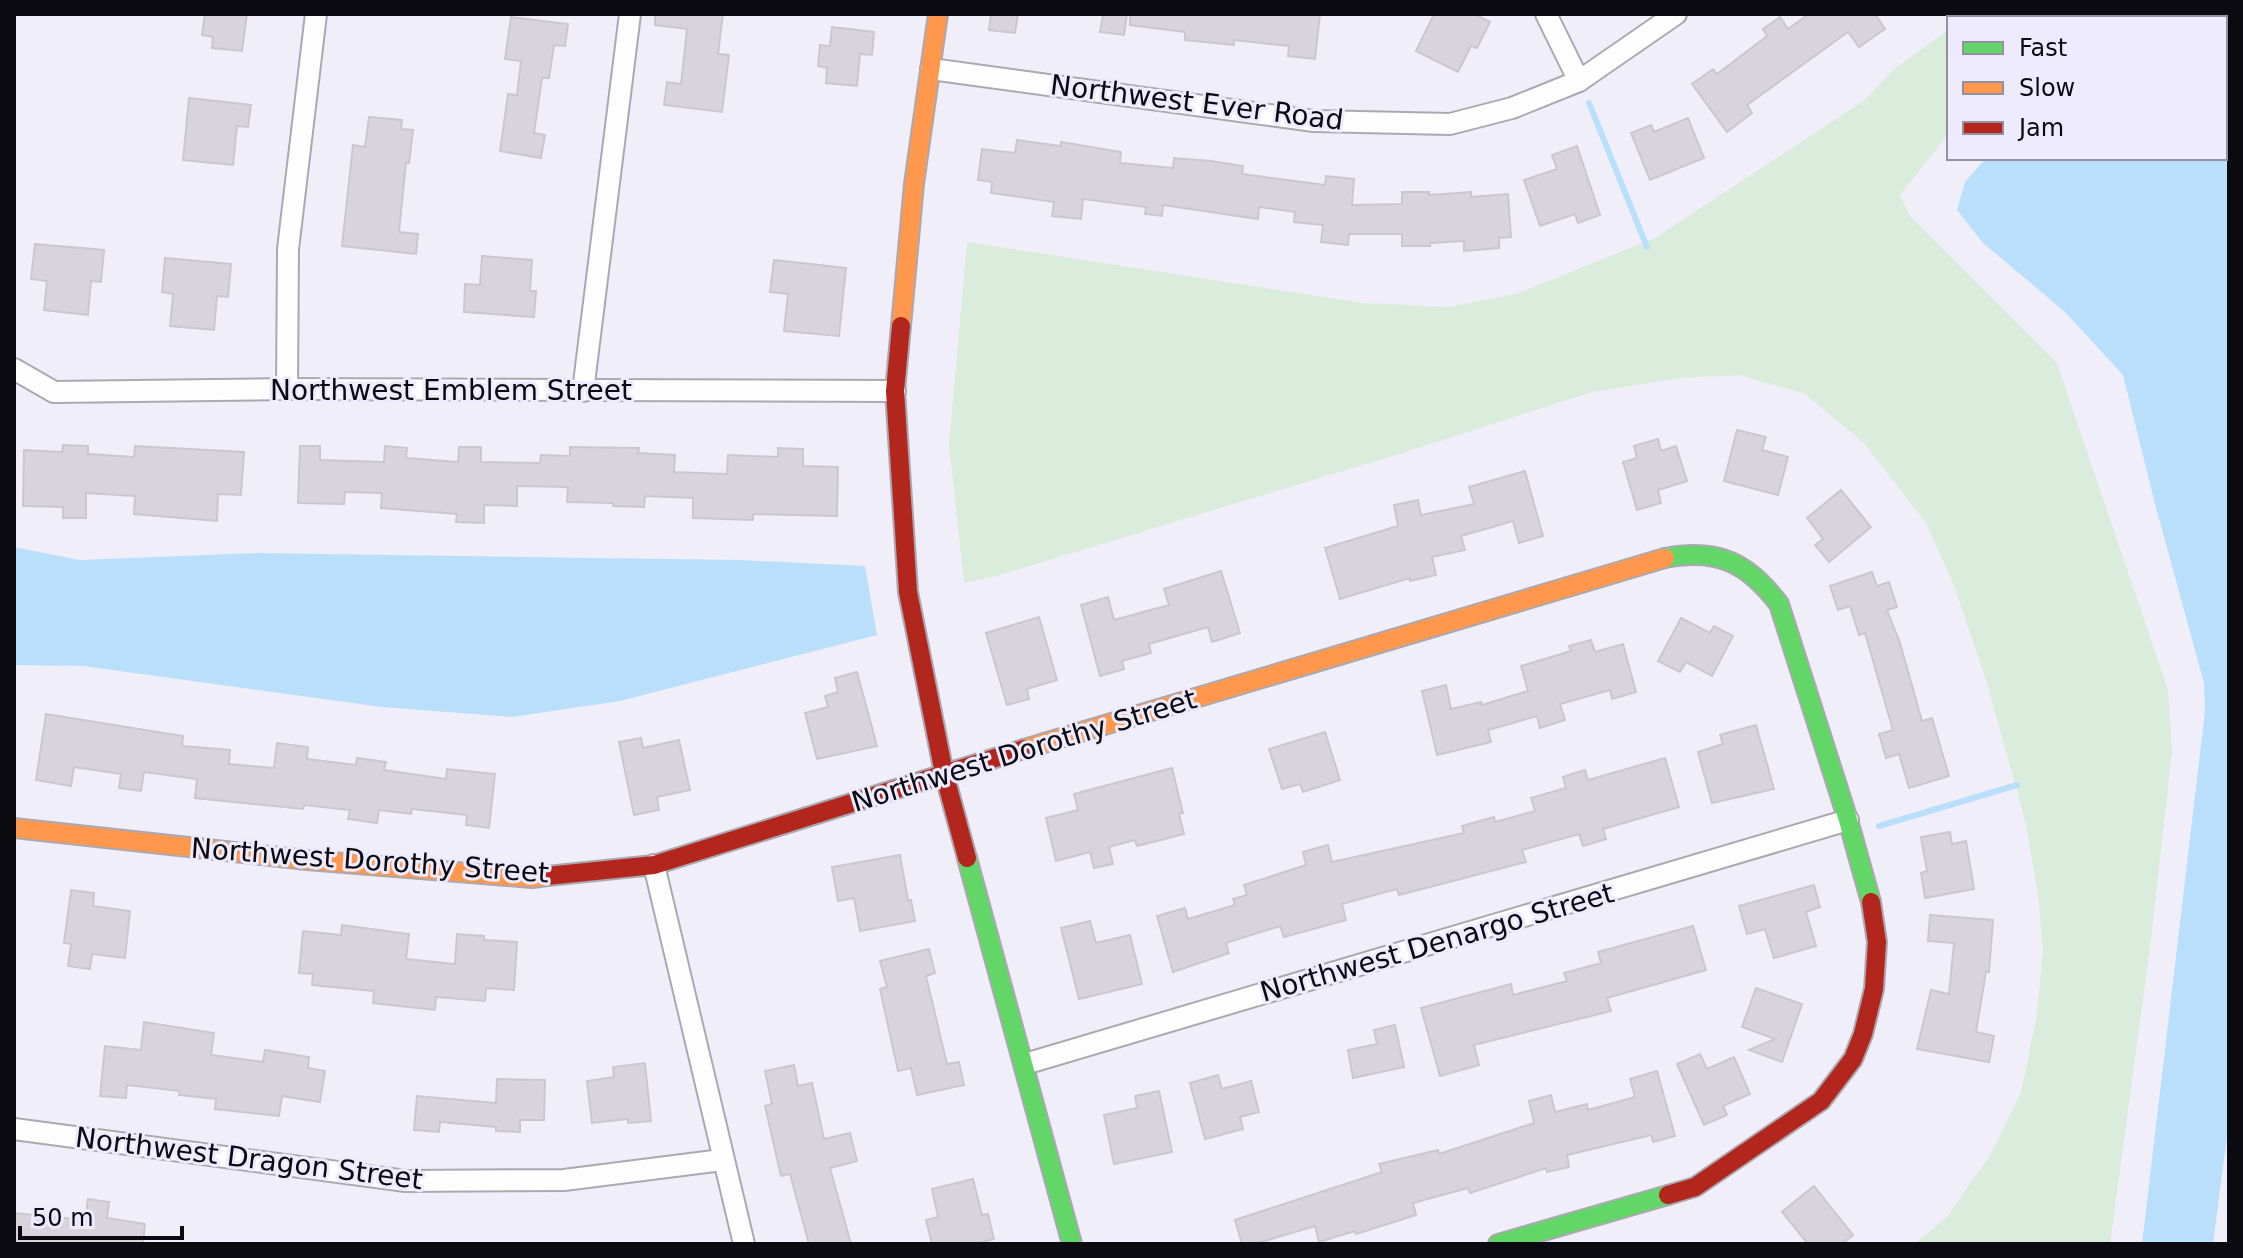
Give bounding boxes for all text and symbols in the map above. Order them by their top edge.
legend [1947,16,2227,160]
text: Fast [2019,34,2067,62]
street label: Northwest Ever Road [1048,68,1345,137]
text: Slow [2019,74,2075,102]
text: Jam [2017,114,2064,142]
street label: Northwest Emblem Street [270,374,632,407]
street label: Northwest Dorothy Street [848,682,1201,819]
street label: Northwest Dorothy Street [190,832,550,889]
street label: Northwest Denargo Street [1256,876,1618,1009]
street label: Northwest Dragon Street [73,1121,425,1196]
scale bar [20,1190,182,1240]
text: 50 m [32,1204,94,1232]

